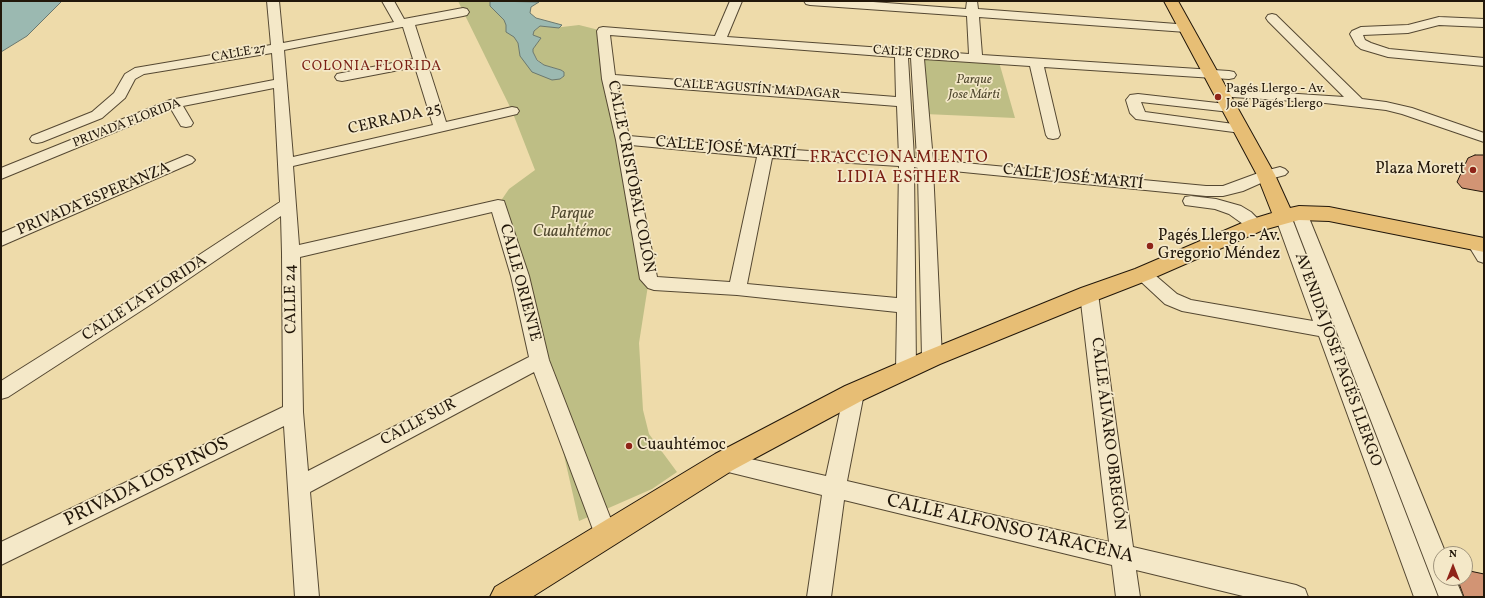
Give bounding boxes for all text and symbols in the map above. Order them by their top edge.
street label: CALLE 27 [210,42,268,66]
street label: CALLE CEDRO [872,43,960,65]
district label: COLONIA FLORIDA [302,59,442,75]
park label: Parque Jose Márti [948,73,1000,104]
street label: CALLE AGUSTÍN MADAGAR [673,76,841,104]
street label: CALLE CRISTÓBAL COLÓN [602,79,658,275]
place label: Pagés Llergo - Av. José Pagés Llergo [1226,82,1325,113]
marker: Pagés Llergo - Av. José Pagés Llergo [1213,92,1223,102]
street label: PRIVADA FLORIDA [71,96,183,152]
street label: CERRADA 25 [346,100,444,140]
street label: CALLE JOSÉ MARTÍ [655,133,797,165]
district label: FRACCIONAMIENTO LIDIA ESTHER [809,149,989,189]
street label: PRIVADA ESPERANZA [14,159,174,241]
place label: Plaza Morett [1375,160,1465,180]
street label: CALLE JOSÉ MARTÍ [1002,161,1144,195]
marker: Plaza Morett [1468,165,1478,175]
park label: Parque Cuauhtémoc [533,205,611,243]
street label: CALLE ORIENTE [494,222,544,344]
place label: Pagés Llergo - Av. Gregorio Méndez [1158,227,1280,265]
marker: Pagés Llergo - Av. Gregorio Méndez [1145,241,1155,251]
street label: AVENIDA JOSÉ PAGÉS LLERGO [1289,250,1385,470]
street label: CALLE LA FLORIDA [79,252,211,346]
street label: CALLE 24 [282,264,302,334]
street label: CALLE ÁLVARO OBREGÓN [1086,336,1128,532]
street label: CALLE SUR [378,395,460,451]
street label: PRIVADA LOS PINOS [61,433,233,533]
place label: Cuauhtémoc [637,436,726,456]
marker: Cuauhtémoc [624,441,634,451]
street label: CALLE ALFONSO TARACENA [884,490,1136,570]
north arrow [1433,546,1473,586]
text: N [1449,547,1457,562]

